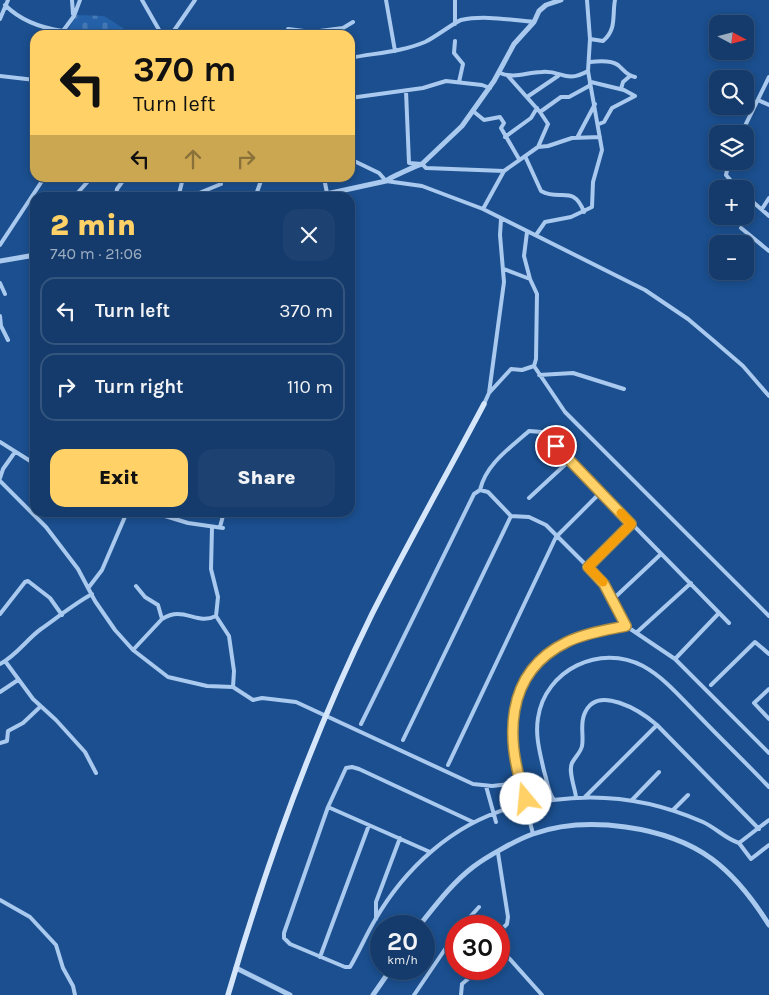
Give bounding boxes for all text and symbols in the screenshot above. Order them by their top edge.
north arrow [709,15,754,60]
map controls [709,15,754,280]
text: 370 m [133,49,236,90]
icon: left [50,50,115,115]
button: search [709,70,754,115]
text: Turn left [133,91,216,117]
button: layers [709,125,754,170]
icon: left [126,145,154,173]
icon: ahead [179,145,207,173]
icon: right [232,145,260,173]
button: + [709,180,754,225]
text: 2 min [50,207,136,243]
button: close [283,209,335,261]
button: − [709,235,754,280]
text: 740 m · 21:06 [50,244,142,263]
icon: left [52,297,80,325]
text: Turn left [95,300,170,322]
text: 370 m [279,300,333,322]
icon: right [52,373,80,401]
text: Turn right [95,376,184,398]
text: 110 m [287,376,333,398]
pin [535,425,577,467]
icon: arrive [542,432,570,460]
button: Exit [50,449,188,507]
button: Share [198,449,335,507]
position arrow [499,772,551,824]
speed limit sign: 30 [445,915,510,980]
text: 20 [387,927,418,956]
text: km/h [387,953,418,967]

